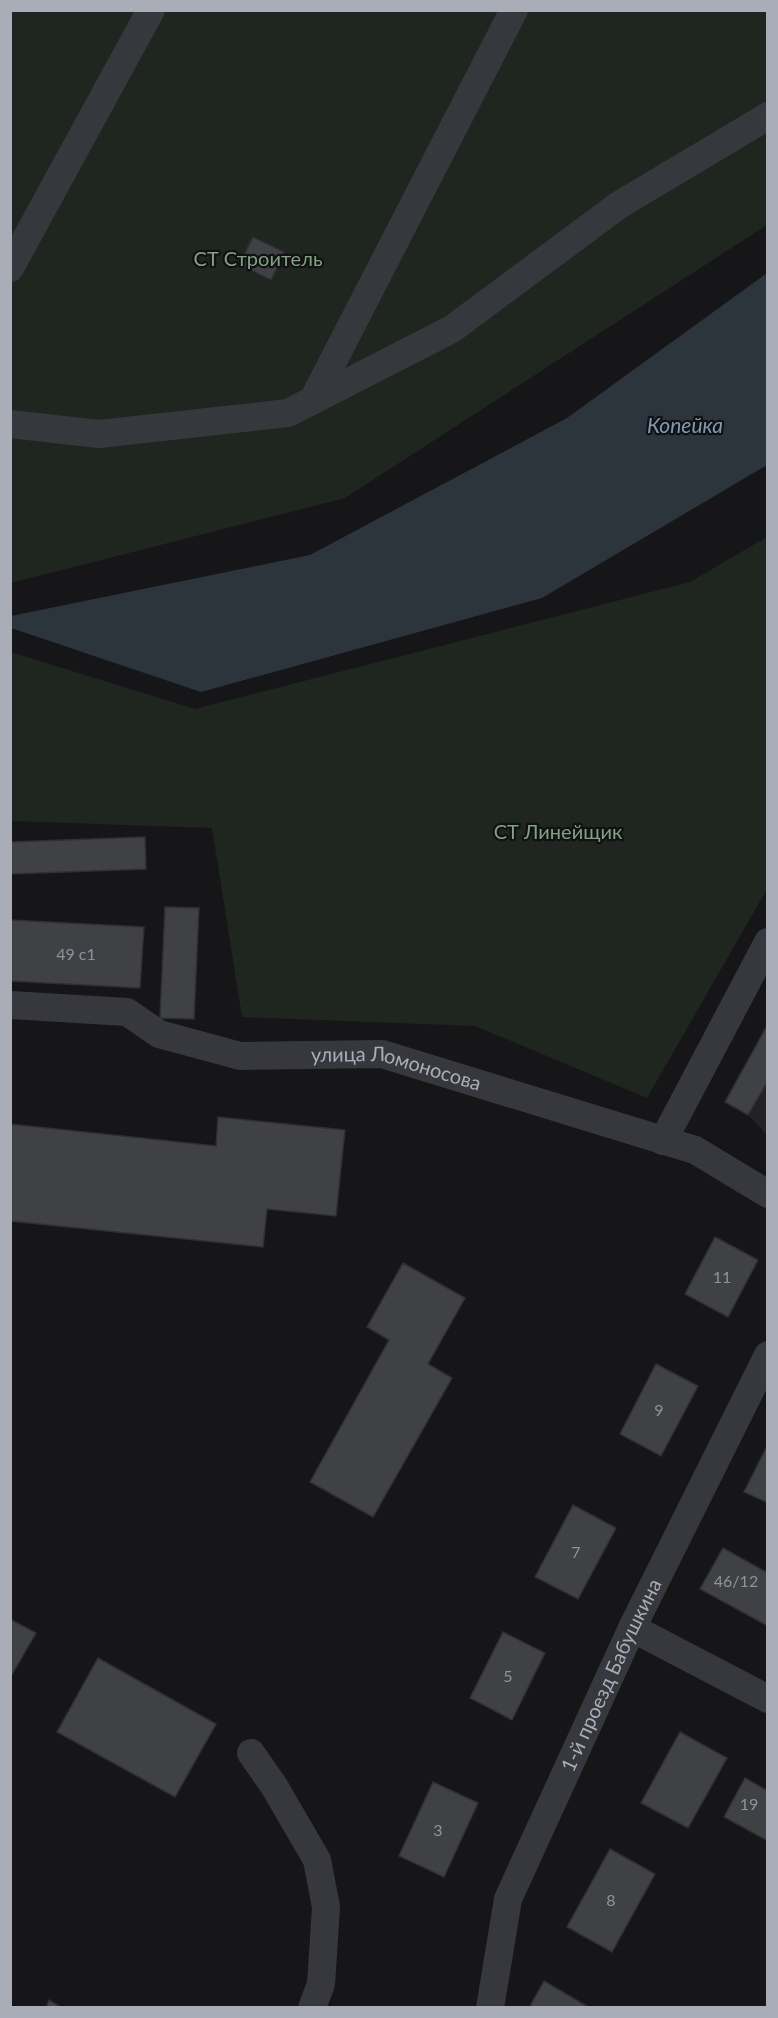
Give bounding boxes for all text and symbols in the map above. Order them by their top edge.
park label: СТ Строитель [194,246,322,270]
water label: Копейка [647,412,723,437]
park label: СТ Линейщик [494,819,623,843]
house number: 49 с1 [56,944,96,963]
street label: улица Ломоносова [311,1041,484,1095]
house number: 11 [713,1267,731,1286]
house number: 9 [654,1400,664,1419]
house number: 7 [571,1542,581,1561]
house number: 46/12 [714,1571,758,1590]
street label: 1-й проезд Бабушкина [555,1574,666,1775]
house number: 5 [503,1666,513,1685]
house number: 19 [740,1794,758,1813]
house number: 3 [433,1820,443,1839]
house number: 8 [606,1890,616,1909]

